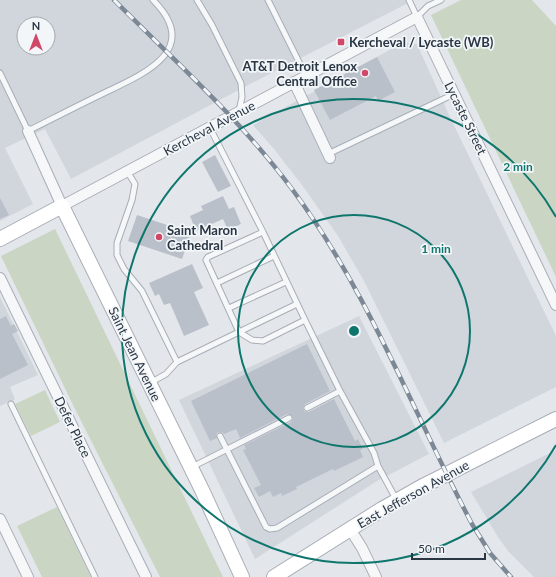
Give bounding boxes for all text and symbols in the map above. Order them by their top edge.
north arrow [16,16,56,56]
text: N [32,19,40,32]
place label: Kercheval / Lycaste (WB) [349,34,494,50]
marker: Kercheval / Lycaste (WB) [336,37,346,47]
place label: AT&T Detroit Lenox Central Office [242,58,357,89]
marker: AT&T Detroit Lenox Central Office [360,68,370,78]
street label: Lycaste Street [441,79,491,157]
street label: Kercheval Avenue [160,97,258,159]
text: 2 min [503,159,533,174]
place label: Saint Maron Cathedral [167,222,237,253]
marker: Saint Maron Cathedral [154,232,164,242]
text: 1 min [421,241,451,256]
street label: Saint Jean Avenue [105,304,165,404]
centre of rings [347,324,361,338]
street label: Defer Place [51,394,95,460]
street label: East Jefferson Avenue [354,457,472,531]
scale bar [412,535,485,561]
text: 50 m [418,541,445,556]

